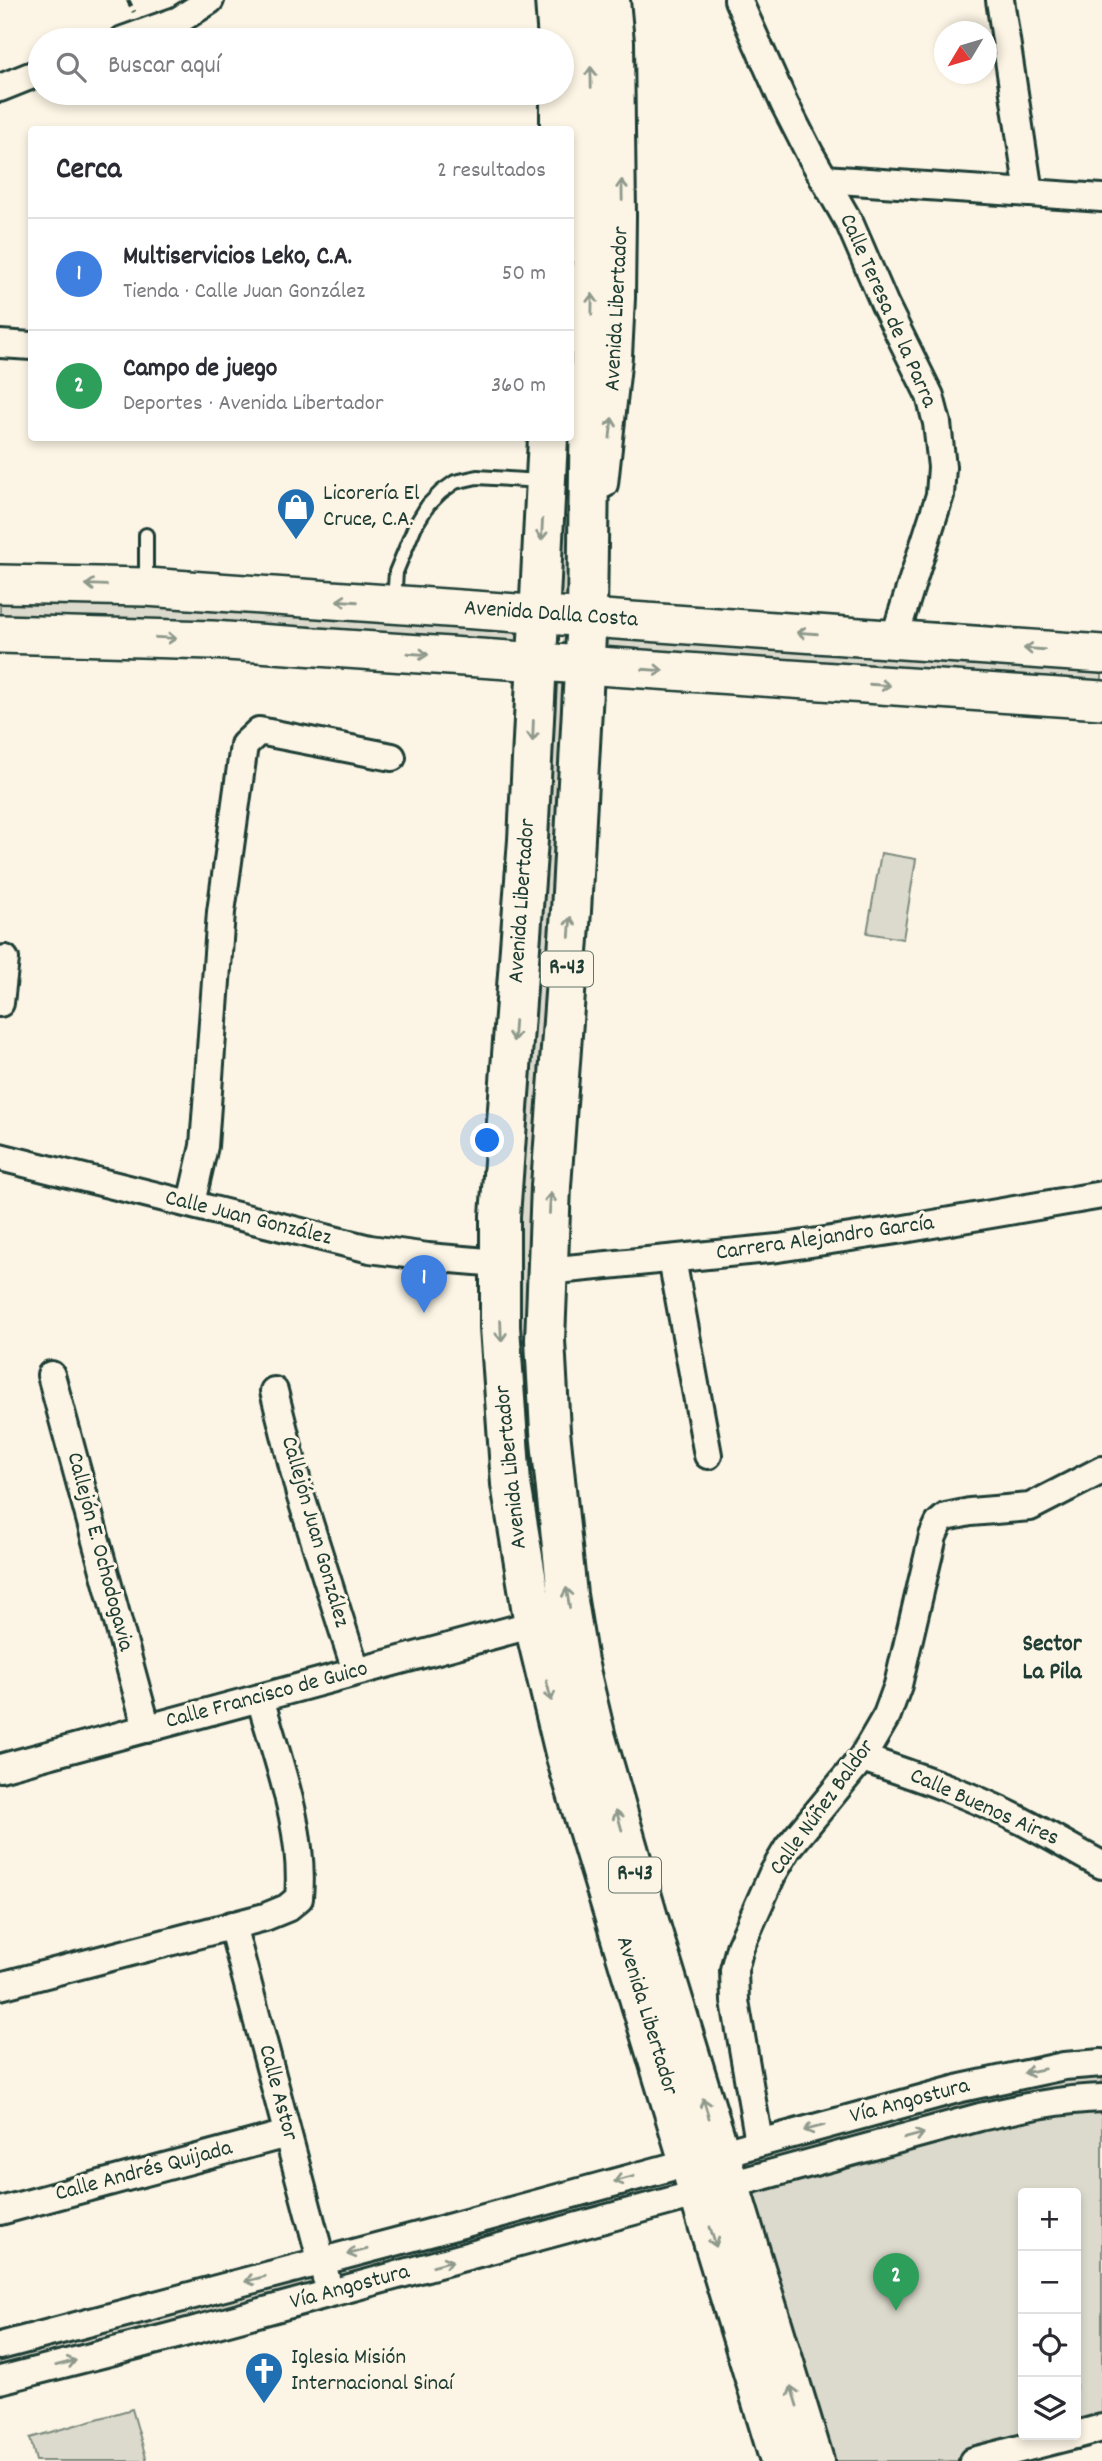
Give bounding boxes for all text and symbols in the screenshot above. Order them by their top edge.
north arrow [934,21,997,84]
search box [28,28,574,105]
icon: search [52,48,90,86]
text: Buscar aquí [108,48,220,85]
one-way arrow [584,65,598,88]
text: Cerca [56,150,121,193]
text: 2 resultados [437,155,546,188]
one-way arrow [615,179,628,202]
street label: Calle Teresa de la Parra [829,209,945,414]
street label: Avenida Libertador [597,225,639,392]
text: Multiservicios Leko, C.A. [123,239,352,276]
text: 1 [76,258,82,291]
text: 50 m [502,258,546,291]
text: Tienda · Calle Juan González [123,276,365,309]
one-way arrow [585,293,599,316]
text: Campo de juego [123,351,277,388]
text: 2 [74,370,84,403]
text: 360 m [491,370,546,403]
text: Deportes · Avenida Libertador [123,388,383,421]
one-way arrow [605,417,618,440]
place label: Licorería El Cruce, C.A. [323,478,420,537]
shop icon: Licorería El Cruce, C.A. [275,486,317,541]
one-way arrow [536,518,549,541]
one-way arrow [85,579,108,592]
street label: Avenida Dalla Costa [463,592,640,638]
one-way arrow [337,594,359,607]
one-way arrow [796,626,819,639]
one-way arrow [154,631,177,644]
one-way arrow [1023,642,1046,655]
one-way arrow [406,648,429,661]
one-way arrow [641,664,664,677]
one-way arrow [868,679,891,692]
one-way arrow [526,719,539,742]
street label: Avenida Libertador [501,817,545,984]
one-way arrow [564,916,577,939]
road number: R-43 [541,951,593,986]
one-way arrow [507,1020,520,1042]
your location [470,1123,504,1157]
street label: Calle Juan González [161,1182,335,1256]
one-way arrow [544,1192,557,1215]
street label: Carrera Alejandro García [714,1207,937,1271]
pin: 1 [401,1255,447,1313]
one-way arrow [494,1319,507,1342]
street label: Avenida Libertador [487,1383,537,1551]
street label: Callejón Juan González [271,1433,357,1632]
street label: Callejón E. Ochodogavia [57,1449,142,1656]
one-way arrow [561,1587,574,1610]
district label: Sector La Pila [1022,1628,1083,1690]
street label: Calle Francisco de Guico [162,1653,372,1739]
one-way arrow [543,1679,556,1701]
street label: Calle Núñez Baldor [762,1733,884,1883]
street label: Calle Buenos Aires [904,1760,1064,1856]
one-way arrow [611,1809,624,1831]
road number: R-43 [609,1857,661,1892]
street label: Avenida Libertador [606,1932,686,2100]
street label: Calle Astor [248,2041,306,2145]
one-way arrow [1023,2065,1046,2079]
street label: Vía Angostura [847,2070,974,2134]
one-way arrow [698,2097,711,2119]
one-way arrow [803,2122,825,2135]
one-way arrow [902,2129,924,2142]
street label: Calle Andrés Quijada [52,2132,237,2211]
one-way arrow [613,2173,636,2186]
map controls [1018,2188,1081,2440]
button: + [1018,2188,1081,2251]
one-way arrow [707,2226,720,2248]
one-way arrow [346,2246,369,2259]
button: − [1018,2251,1081,2314]
pin: 2 [873,2253,919,2311]
street label: Vía Angostura [287,2256,414,2320]
one-way arrow [431,2256,454,2269]
one-way arrow [244,2273,267,2286]
button: locate [1018,2314,1081,2377]
place label: Iglesia Misión Internacional Sinaí [291,2342,455,2401]
church icon: Iglesia Misión Internacional Sinaí [243,2350,285,2405]
one-way arrow [54,2356,77,2369]
button: layers [1018,2377,1081,2440]
one-way arrow [787,2385,799,2407]

